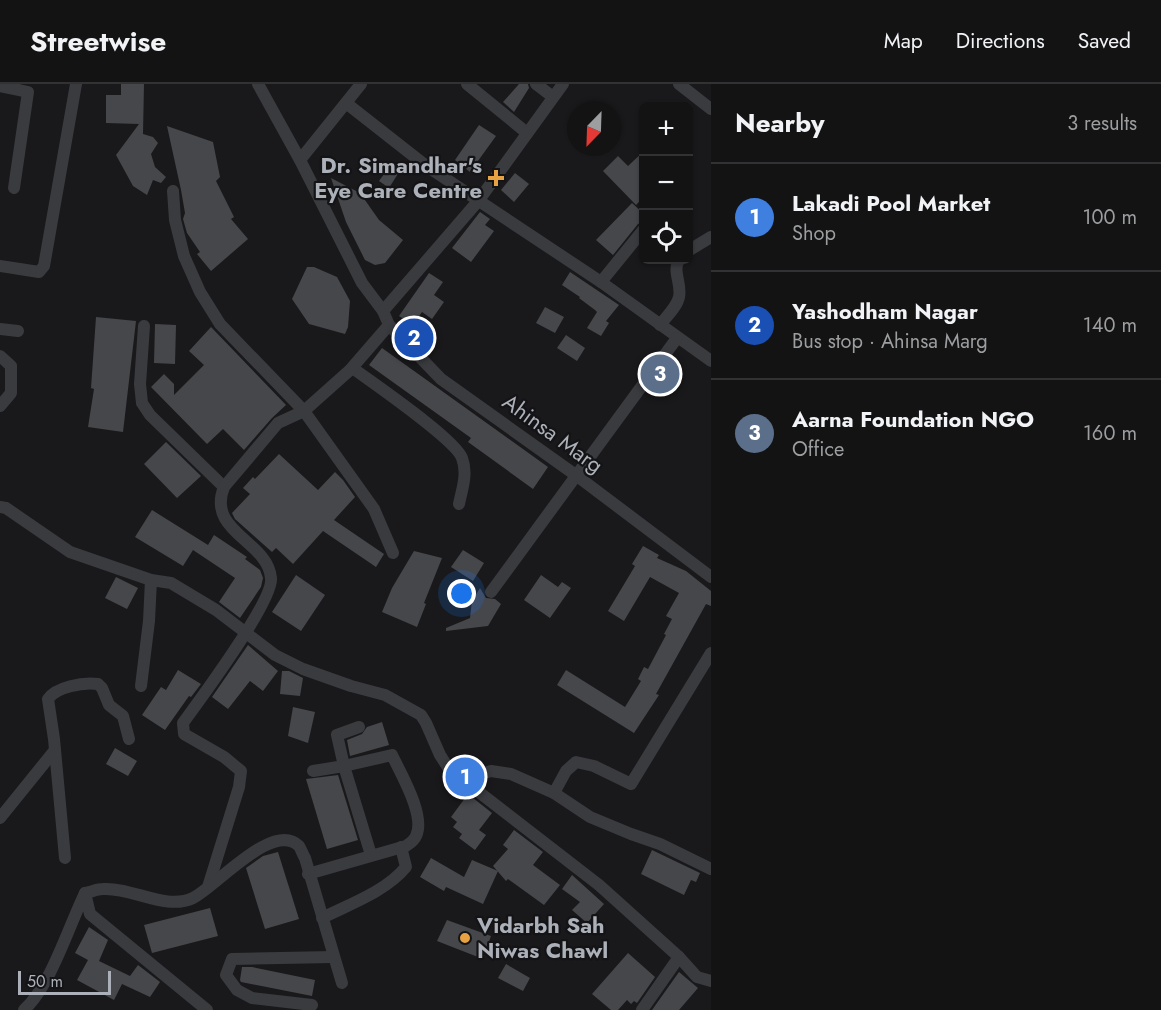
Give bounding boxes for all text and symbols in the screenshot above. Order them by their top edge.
text: Streetwise [30,21,166,62]
text: Map [884,26,923,56]
text: Directions [956,26,1045,56]
text: Saved [1078,26,1131,56]
north arrow [567,102,621,156]
map controls [639,102,693,264]
button: + [639,102,693,156]
text: Nearby [735,104,824,142]
text: 3 results [1067,109,1137,138]
place label: Dr. Simandhar's Eye Care Centre [314,149,482,206]
button: − [639,156,693,210]
marker: Dr. Simandhar's Eye Care Centre [487,169,505,187]
text: Lakadi Pool Market [792,187,990,219]
text: 1 [749,203,760,232]
text: 100 m [1082,203,1137,232]
button: locate [639,210,693,264]
text: Shop [792,219,836,248]
text: Yashodham Nagar [792,295,978,327]
text: 2 [748,311,761,340]
text: 140 m [1083,311,1137,340]
pin: 2 [394,316,434,360]
text: Bus stop · Ahinsa Marg [792,327,988,356]
pin: 3 [640,352,680,396]
street label: Ahinsa Marg [496,386,610,480]
text: Aarna Foundation NGO [792,403,1034,435]
text: 3 [748,419,761,448]
text: 160 m [1083,419,1137,448]
text: Office [792,435,844,464]
your location [447,579,476,608]
pin: 1 [446,754,484,800]
place label: Vidarbh Sah Niwas Chawl [476,909,608,966]
marker: Vidarbh Sah Niwas Chawl [458,931,472,945]
scale bar [18,968,111,996]
text: 50 m [27,970,63,993]

